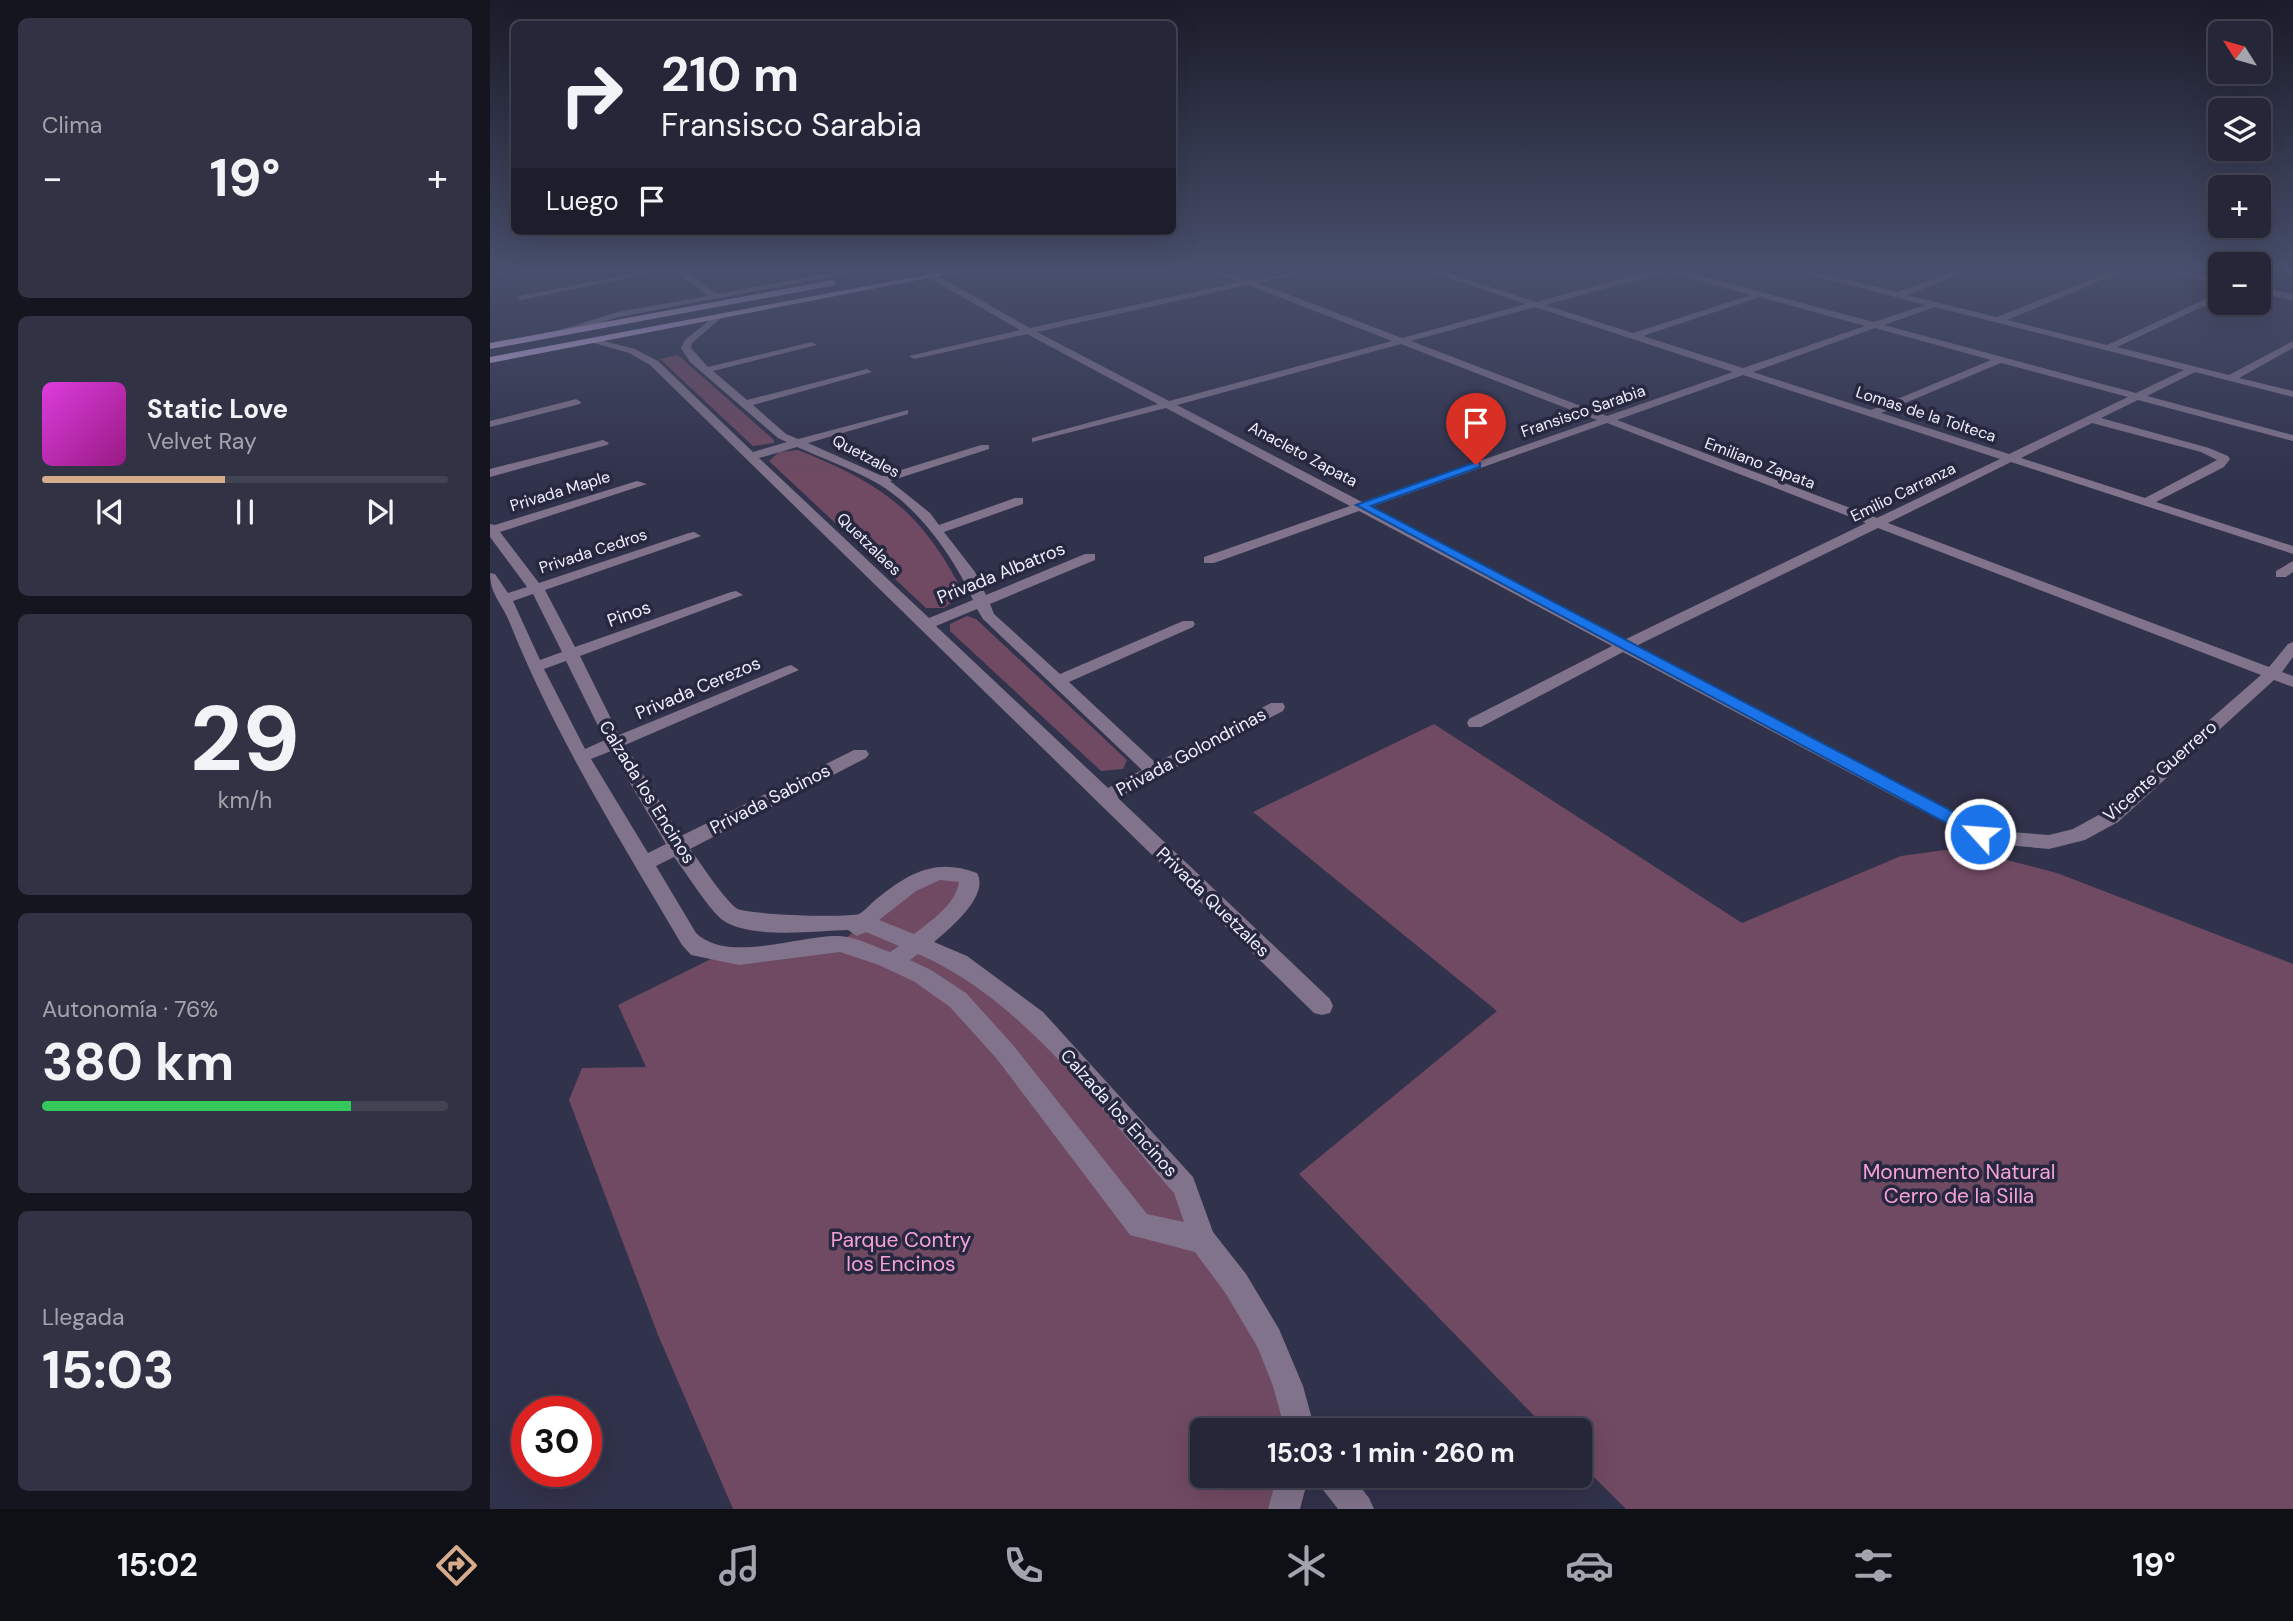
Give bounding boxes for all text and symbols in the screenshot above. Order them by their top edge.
north arrow [2208,21,2272,84]
map controls [2208,21,2271,315]
text: 210 m [661,42,799,106]
icon: right [546,49,637,140]
button: layers [2208,98,2271,161]
text: Fransisco Sarabia [661,104,922,146]
text: Clima [42,110,102,140]
text: 19° [210,144,280,212]
text: − [42,153,63,203]
text: + [427,153,448,203]
button: + [2208,175,2271,238]
icon: arrive [633,182,671,220]
text: Luego [546,184,619,218]
button: − [2208,252,2271,315]
street label: Fransisco Sarabia [1518,380,1648,442]
street label: Lomas de la Tolteca [1853,381,1999,447]
text: Static Love [147,392,288,426]
pin [1446,393,1506,465]
icon: arrive [1457,404,1495,442]
street label: Anacleto Zapata [1245,416,1361,492]
text: Velvet Ray [147,426,257,456]
street label: Quetzales [829,430,903,482]
street label: Emiliano Zapata [1702,432,1818,494]
street label: Emilio Carranza [1847,458,1959,526]
street label: Privada Maple [507,466,613,516]
icon: previous [91,493,129,531]
icon: pause [226,493,264,531]
icon: next [361,493,399,531]
street label: Quetzalaes [832,508,906,580]
street label: Privada Cedros [536,524,650,578]
street label: Privada Albatros [933,536,1069,610]
street label: Pinos [604,595,654,633]
street label: Privada Cerezos [632,651,764,725]
text: 29 [190,680,300,798]
street label: Privada Golondrinas [1112,702,1270,802]
street label: Vicente Guerrero [2098,715,2222,827]
street label: Calzada los Encinos [593,716,701,868]
street label: Privada Sabinos [706,758,834,840]
text: km/h [218,785,272,815]
position arrow [1943,797,2017,871]
street label: Privada Quetzales [1151,842,1275,962]
text: Autonomía · 76% [42,994,218,1024]
text: 380 km [42,1028,234,1096]
street label: Calzada los Encinos [1055,1044,1183,1182]
park label: Monumento Natural Cerro de la Silla [1863,1158,2055,1210]
park label: Parque Contry los Encinos [831,1226,972,1278]
text: Llegada [42,1302,125,1332]
text: 15:03 [42,1336,174,1404]
speed limit sign: 30 [511,1396,602,1487]
text: 15:03 · 1 min · 260 m [1267,1436,1515,1470]
icon: directions [432,1541,481,1590]
icon: music [715,1541,764,1590]
icon: phone [999,1541,1048,1590]
icon: climate [1282,1541,1331,1590]
icon: car [1565,1541,1614,1590]
icon: filters [1849,1541,1898,1590]
text: 15:02 [117,1544,198,1586]
text: 19° [2132,1544,2176,1586]

